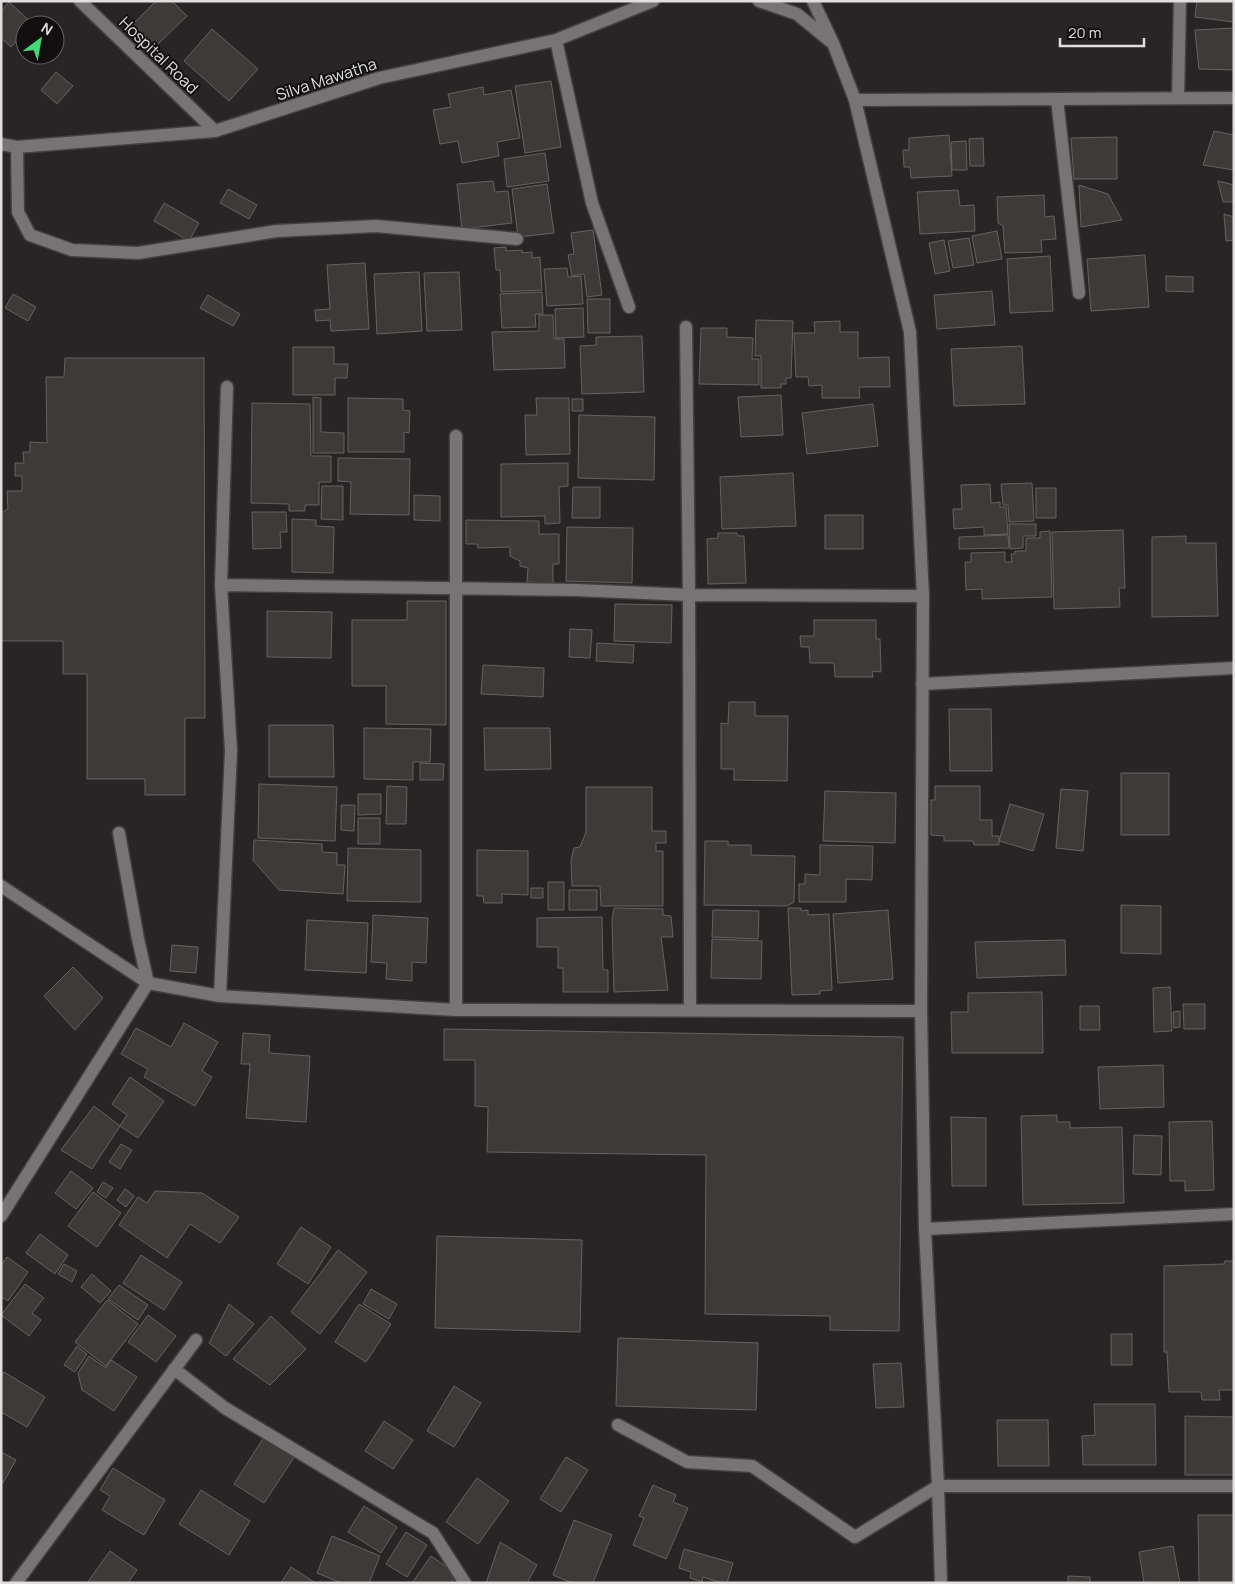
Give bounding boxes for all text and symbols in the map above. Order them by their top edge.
street label: Hospital Road [115,12,203,98]
north arrow [15,15,65,65]
scale bar [1060,15,1144,47]
text: N [38,18,56,39]
text: 20 m [1068,22,1101,43]
street label: Silva Mawatha [273,52,379,106]

